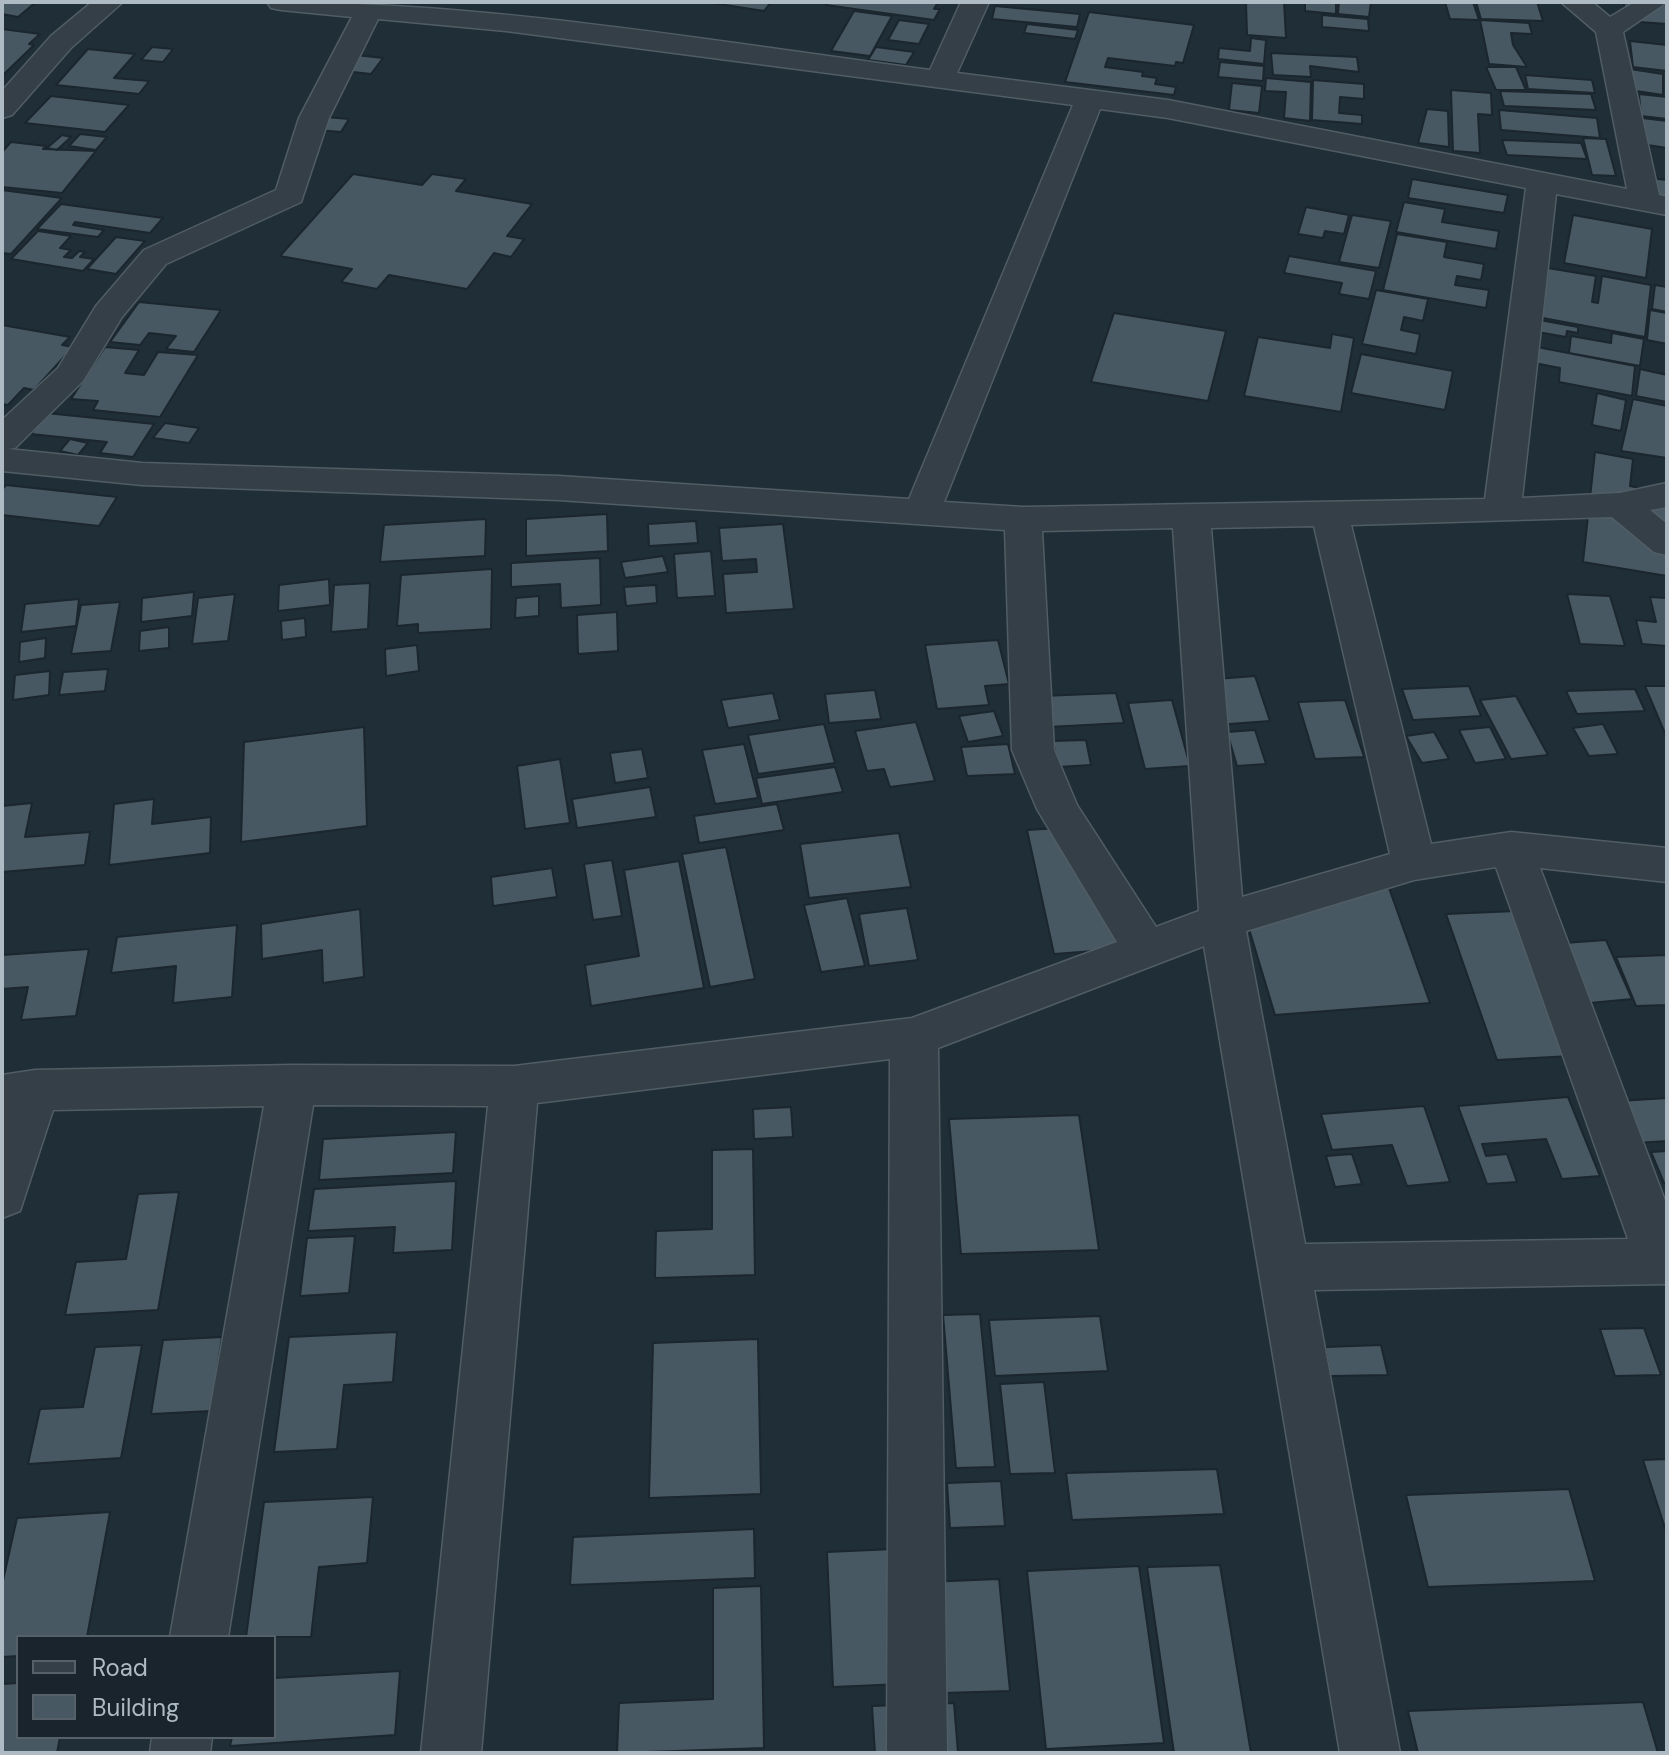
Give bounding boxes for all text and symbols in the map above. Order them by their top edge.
legend [16,1635,276,1739]
text: Road [92,1652,148,1683]
text: Building [92,1692,179,1723]

